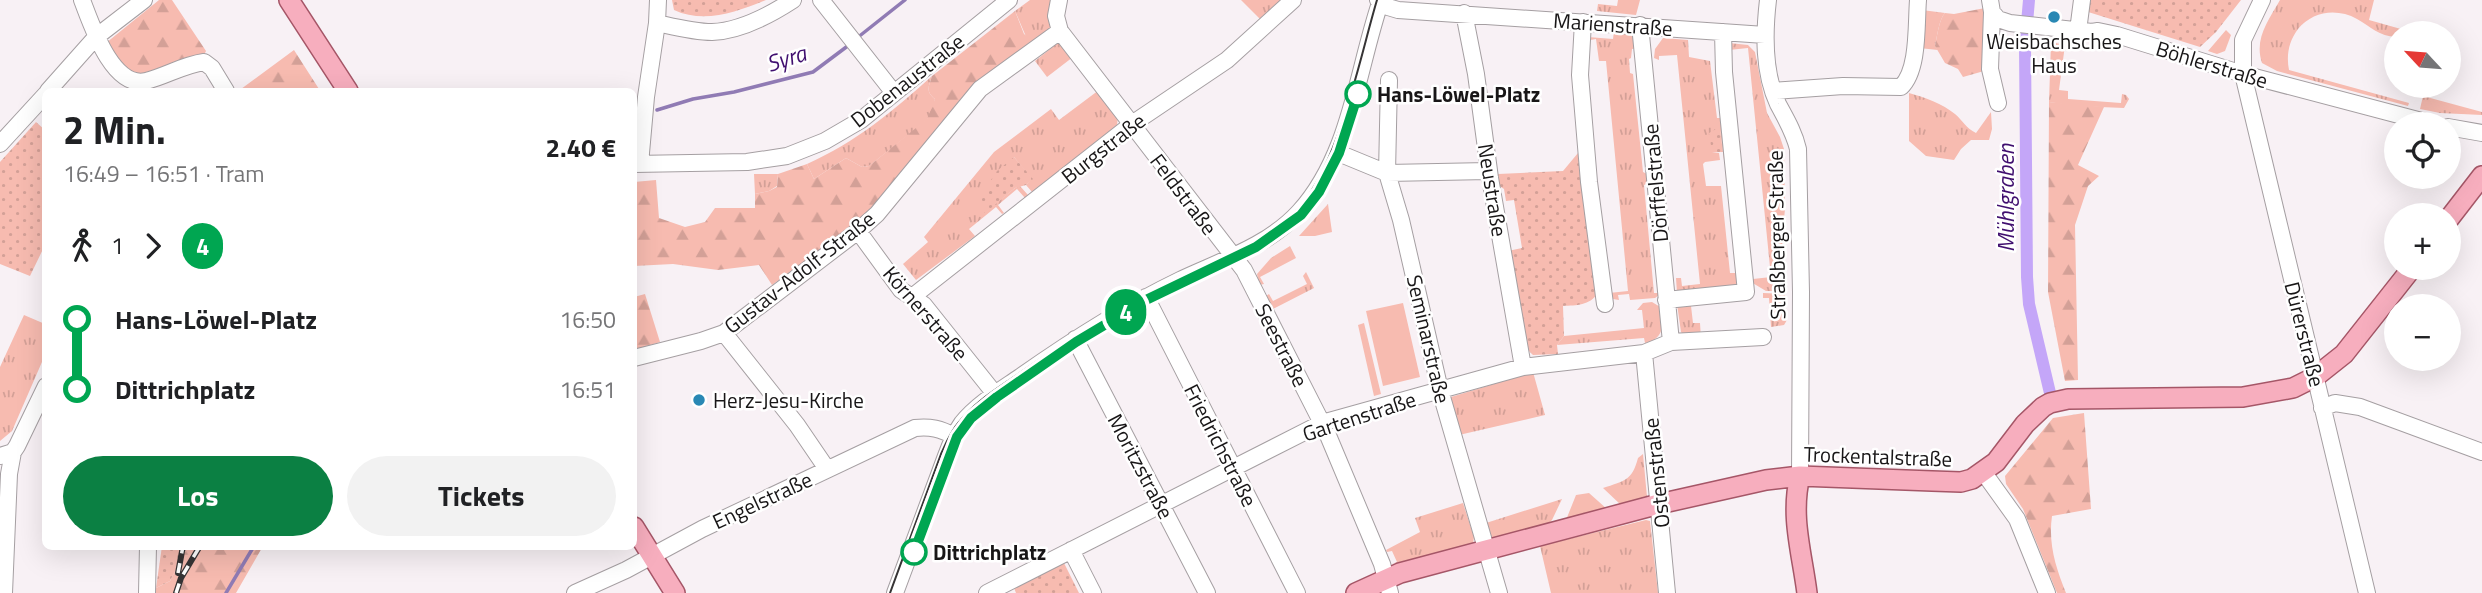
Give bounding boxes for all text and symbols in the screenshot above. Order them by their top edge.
street label: Marienstraße [1552,4,1674,44]
marker: Weisbachsches Haus [2046,9,2062,25]
north arrow [2384,21,2460,98]
map controls [2384,21,2461,371]
street label: Dobenaustraße [843,25,971,135]
place label: Weisbachsches Haus [1986,25,2122,81]
street label: Böhlerstraße [2152,32,2272,96]
water label: Syra [761,35,812,81]
place label: Hans-Löwel-Platz [1377,78,1540,110]
marker: Hans-Löwel-Platz [1345,81,1371,107]
text: 2 Min. [63,101,166,159]
street label: Burgstraße [1054,105,1152,191]
button: locate [2384,112,2461,189]
street label: Dörffelstraße [1634,123,1676,243]
text: 2.40 € [545,128,616,167]
street label: Neustraße [1470,141,1516,239]
water label: Mühlgraben [1988,143,2023,252]
street label: Feldstraße [1143,147,1225,241]
street label: Straßberger Straße [1759,150,1793,320]
text: 16:49 – 16:51 · Tram [63,156,265,191]
street label: Gustav-Adolf-Straße [717,203,881,341]
button: + [2384,203,2461,280]
icon: walk [63,227,101,265]
icon: forward [134,227,172,265]
text: 1 [111,228,124,263]
text: 4 [196,228,209,264]
street label: Körnerstraße [876,258,976,368]
street label: Seminarstraße [1399,272,1459,406]
street label: Dürerstraße [2277,278,2333,390]
line badge: 4 [1103,289,1149,335]
text: 4 [1119,294,1133,330]
button: − [2384,294,2461,371]
street label: Seestraße [1247,298,1317,392]
text: Hans-Löwel-Platz [115,300,317,339]
text: 16:50 [559,302,616,337]
text: Dittrichplatz [115,370,255,409]
text: 16:51 [559,372,616,407]
street label: Friedrichstraße [1176,378,1266,512]
street label: Gartenstraße [1298,383,1420,449]
place label: Herz-Jesu-Kirche [713,384,864,416]
marker: Herz-Jesu-Kirche [691,392,707,408]
street label: Moritzstraße [1100,408,1182,524]
street label: Ostenstraße [1634,416,1678,530]
street label: Trockentalstraße [1803,437,1953,475]
button: Los [63,456,333,536]
button: Tickets [347,456,616,536]
street label: Engelstraße [707,463,817,537]
place label: Dittrichplatz [933,536,1046,568]
marker: Dittrichplatz [901,539,927,565]

